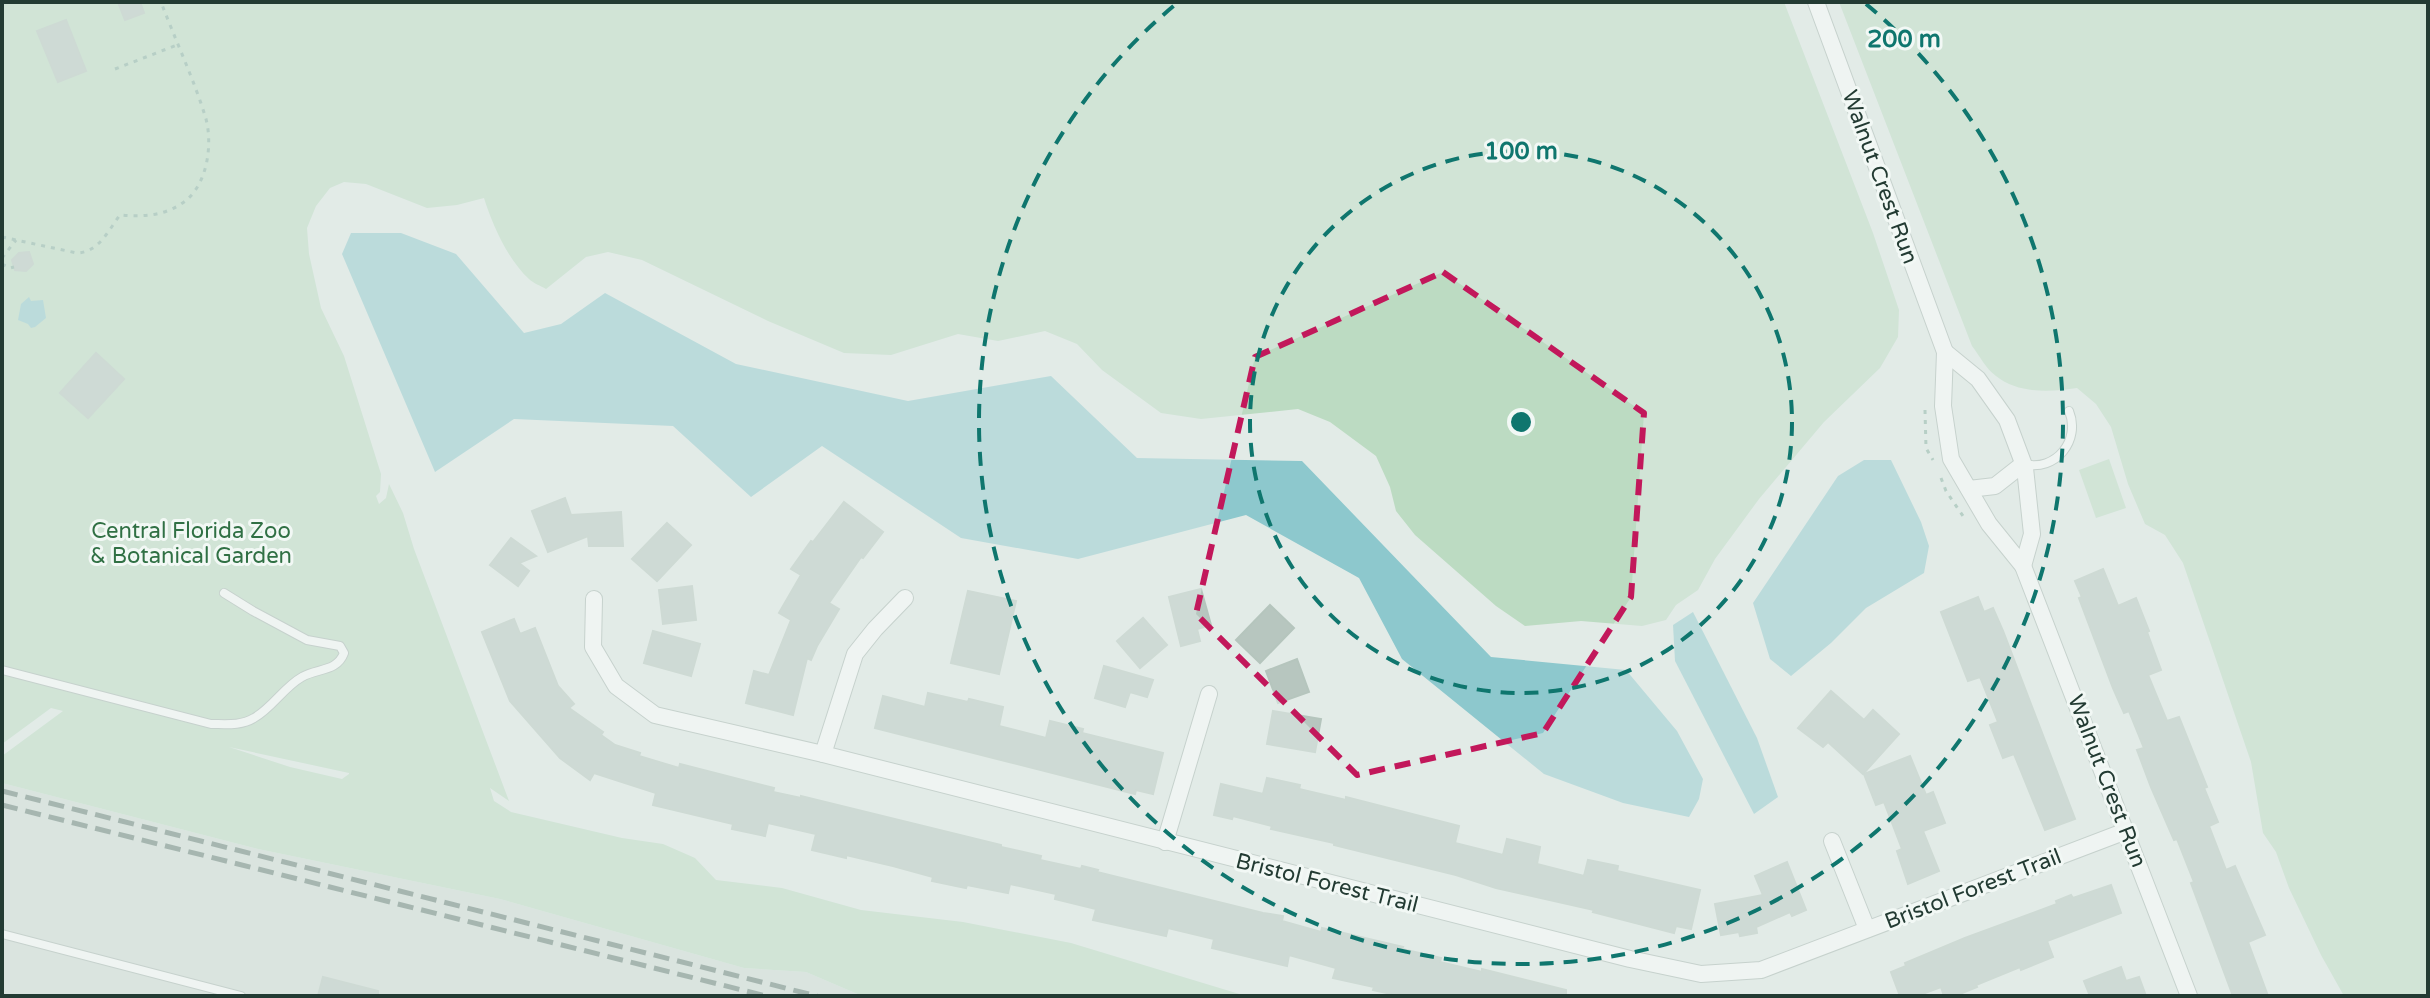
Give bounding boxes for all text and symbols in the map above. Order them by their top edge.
text: 200 m [1867,25,1941,54]
street label: Walnut Crest Run [1837,87,1923,267]
text: 100 m [1484,137,1558,166]
centre of rings [1507,408,1535,436]
park label: Central Florida Zoo & Botanical Garden [90,518,292,569]
street label: Walnut Crest Run [2062,691,2152,871]
street label: Bristol Forest Trail [1881,843,2065,935]
street label: Bristol Forest Trail [1233,848,1421,918]

